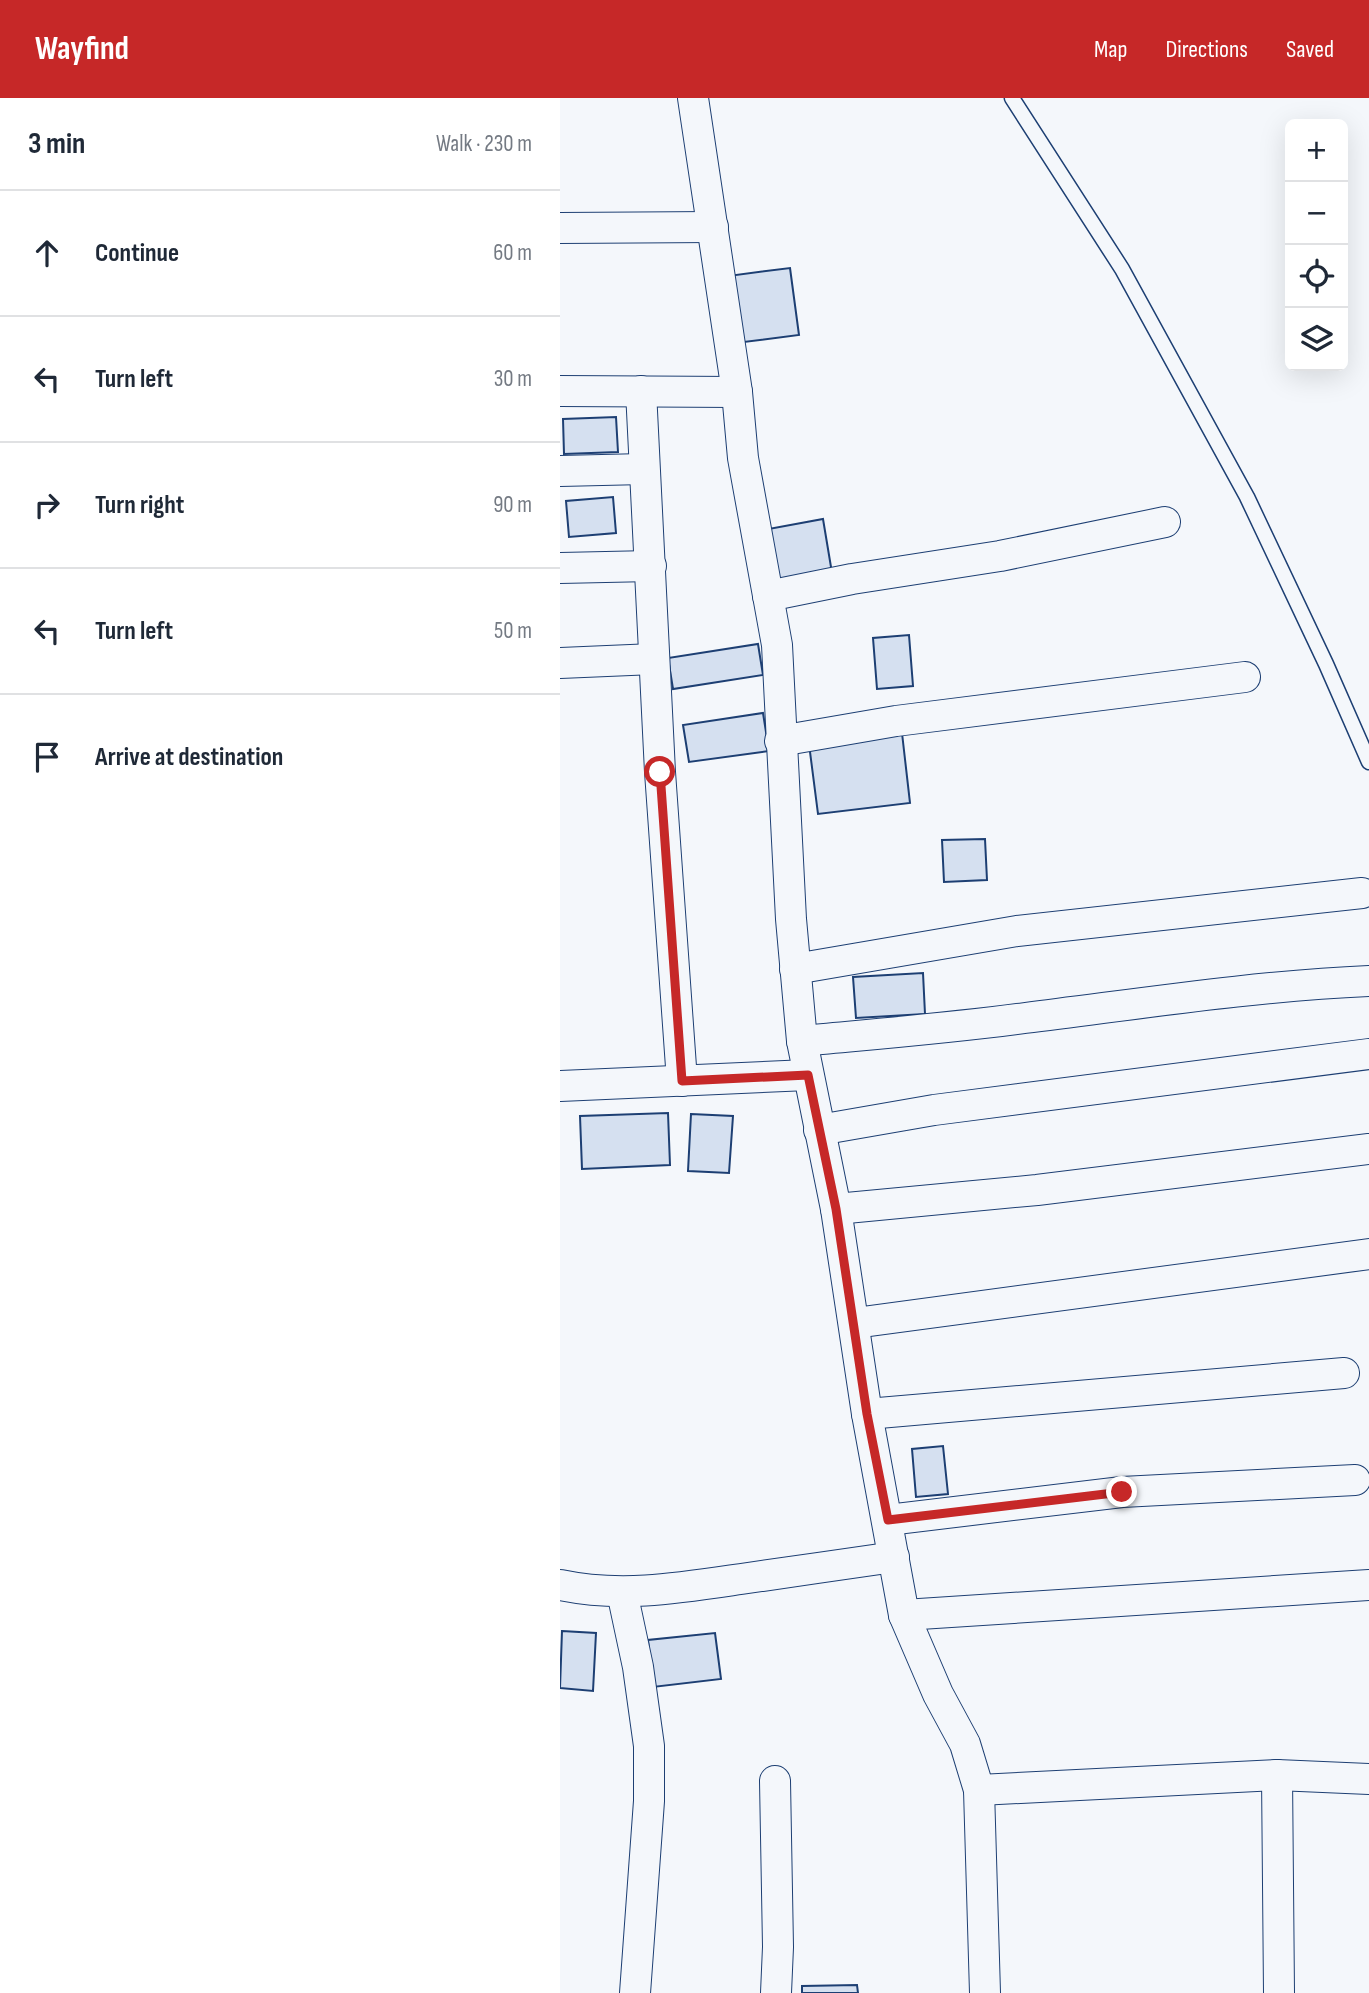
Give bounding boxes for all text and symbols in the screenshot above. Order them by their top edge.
text: Wayfind [35,29,129,69]
text: Map [1094,35,1127,64]
text: Directions [1165,35,1248,64]
text: Saved [1286,35,1334,64]
map controls [1285,119,1348,371]
button: + [1285,119,1348,182]
text: 3 min [28,126,85,162]
text: Walk · 230 m [436,130,532,158]
button: − [1285,182,1348,245]
icon: ahead [28,234,66,272]
text: Continue [95,238,179,269]
text: 60 m [493,239,532,267]
button: locate [1285,245,1348,308]
button: layers [1285,308,1348,371]
icon: left [28,360,66,398]
text: Turn left [95,364,173,395]
text: 30 m [494,365,532,393]
icon: right [28,486,66,524]
text: Turn right [95,490,184,521]
text: 90 m [493,491,532,519]
icon: left [28,612,66,650]
text: Turn left [95,616,173,647]
text: 50 m [494,617,532,645]
icon: arrive [28,738,66,776]
text: Arrive at destination [95,742,283,773]
route start [644,756,675,787]
route end [1106,1476,1137,1507]

